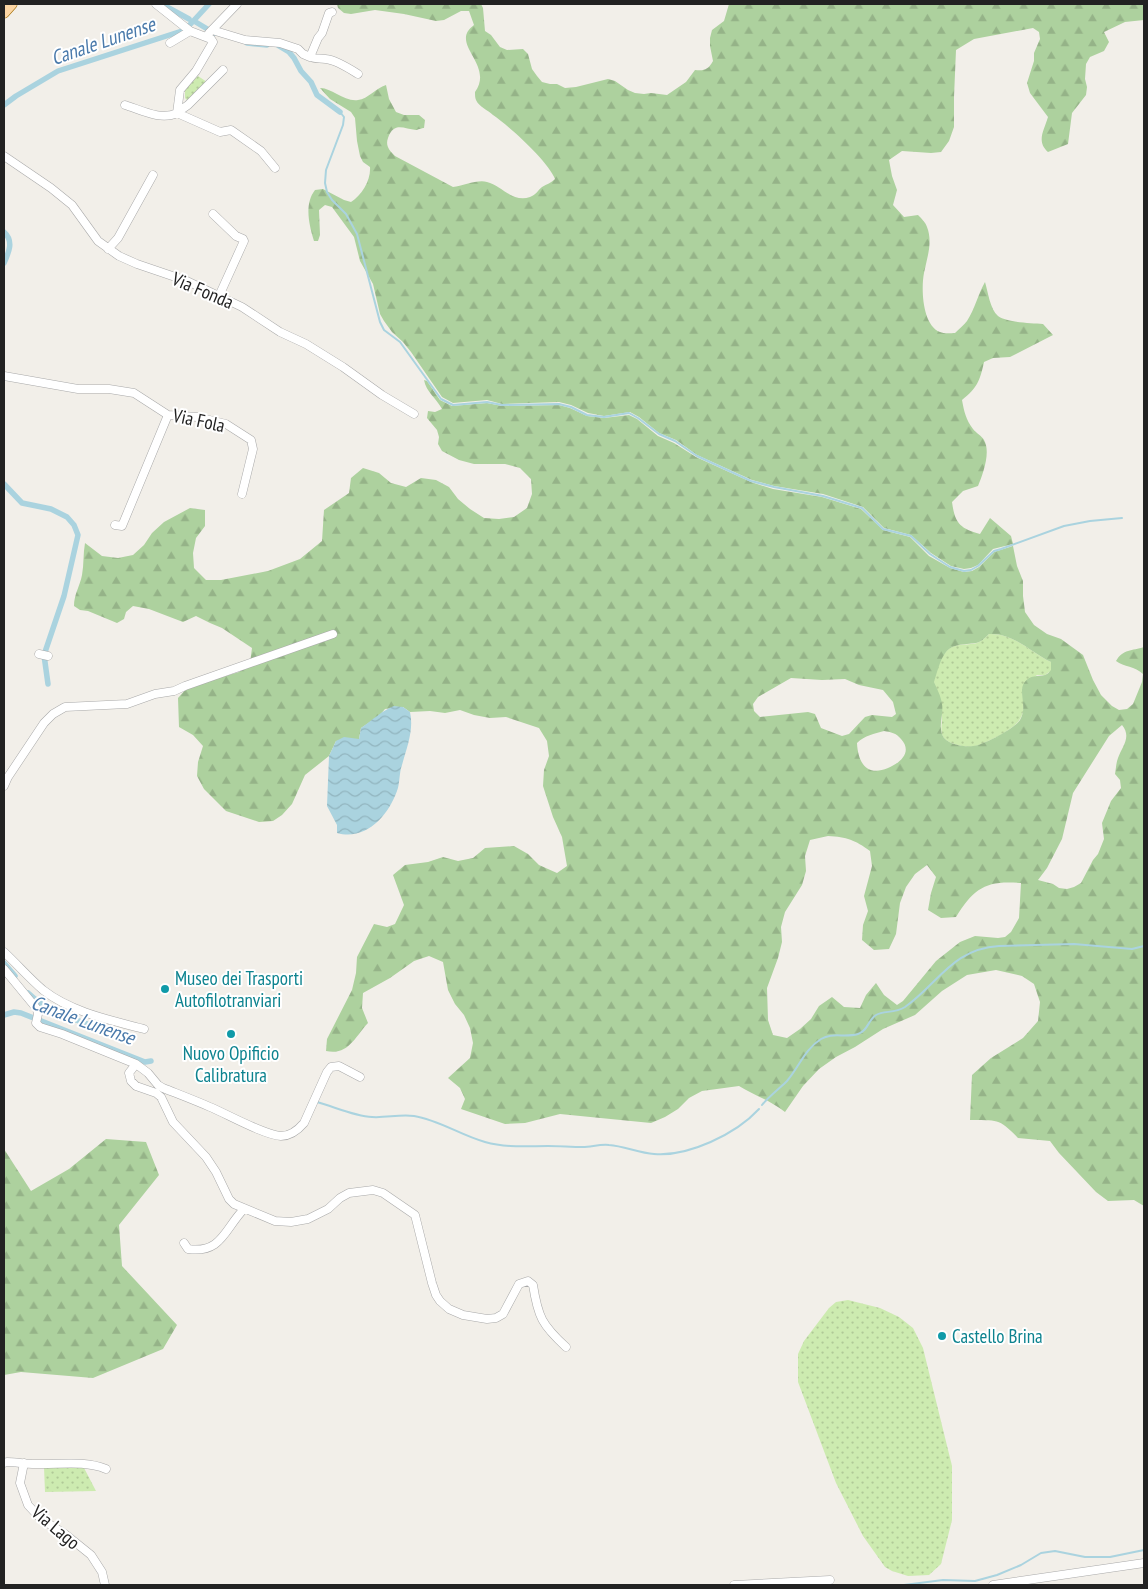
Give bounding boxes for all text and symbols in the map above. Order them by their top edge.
water label: Canale Lunense [48,11,160,71]
street label: Via Fonda [168,266,238,314]
street label: Via Fola [170,403,227,437]
place label: Museo dei Trasporti Autofilotranviari [175,966,303,1012]
marker: Museo dei Trasporti Autofilotranviari [159,983,171,995]
water label: Canale Lunense [28,989,140,1051]
marker: Nuovo Opificio Calibratura [225,1028,237,1040]
place label: Nuovo Opificio Calibratura [183,1041,279,1087]
place label: Castello Brina [952,1324,1043,1348]
marker: Castello Brina [936,1330,948,1342]
street label: Via Lago [26,1499,85,1554]

